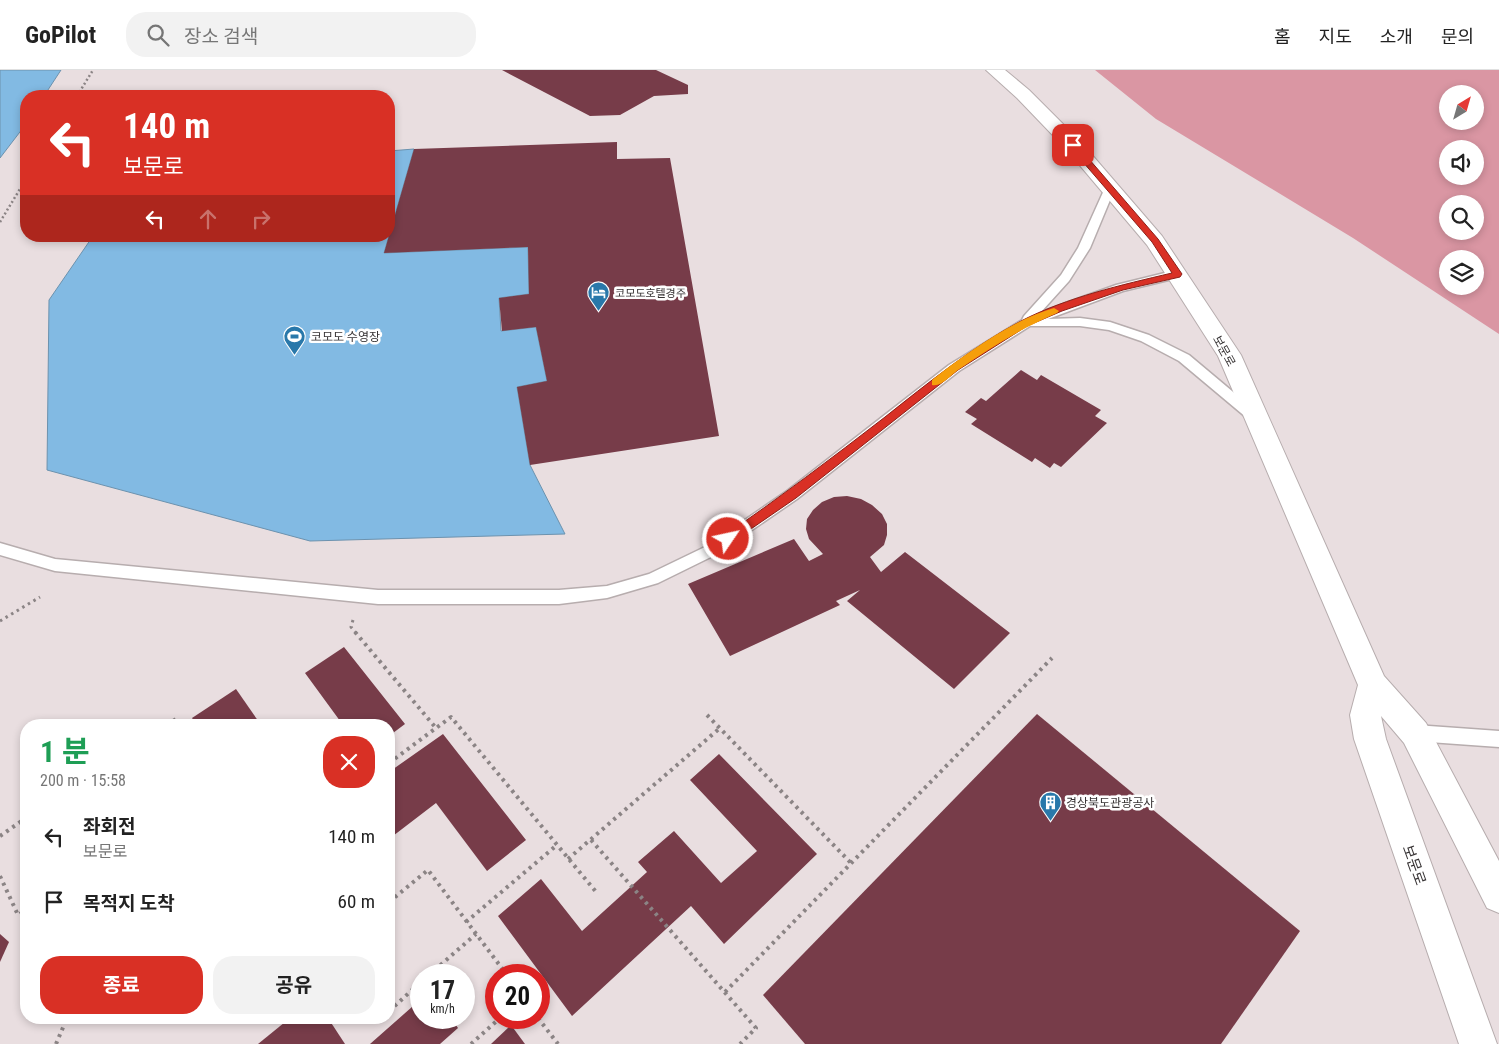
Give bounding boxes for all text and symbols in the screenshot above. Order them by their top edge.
search box [126,12,476,57]
text: GoPilot [25,21,96,49]
icon: search [144,21,172,49]
text: 장소 검색 [184,25,258,48]
text: 홈 [1274,26,1291,47]
text: 지도 [1319,26,1352,47]
text: 소개 [1380,26,1413,47]
text: 문의 [1441,26,1474,47]
north arrow [1439,85,1484,130]
map controls [1439,85,1484,295]
text: 140 m [123,106,210,147]
icon: left [40,110,105,175]
pin [1052,124,1094,166]
icon: arrive [1059,131,1087,159]
button: sound [1439,140,1484,185]
text: 보문로 [123,154,184,179]
button: search [1439,195,1484,240]
icon: left [141,205,169,233]
icon: ahead [194,205,222,233]
icon: right [247,205,275,233]
button: layers [1439,250,1484,295]
hotel icon: 코모도호텔경주 [587,281,611,312]
place label: 코모도호텔경주 [615,287,686,300]
sports icon: 코모도 수영장 [283,325,307,356]
place label: 코모도 수영장 [311,330,380,344]
street label: 보문로 [1210,333,1238,369]
position arrow [701,512,753,564]
text: 1 분 [40,734,90,769]
button: close [323,736,375,788]
text: 200 m · 15:58 [40,771,126,790]
building icon: 경상북도관광공사 [1038,791,1062,822]
place label: 경상북도관광공사 [1066,796,1154,810]
text: 좌회전 [83,815,135,838]
icon: left [40,823,68,851]
text: 140 m [328,825,375,848]
text: 보문로 [83,842,127,861]
street label: 보문로 [1398,842,1430,888]
icon: arrive [40,888,68,916]
text: 60 m [338,890,375,913]
text: 목적지 도착 [83,892,175,915]
button: 종료 [40,956,203,1014]
button: 공유 [213,956,375,1014]
speed limit sign: 20 [485,964,550,1029]
text: 17 [430,976,455,1005]
text: km/h [430,1002,455,1016]

